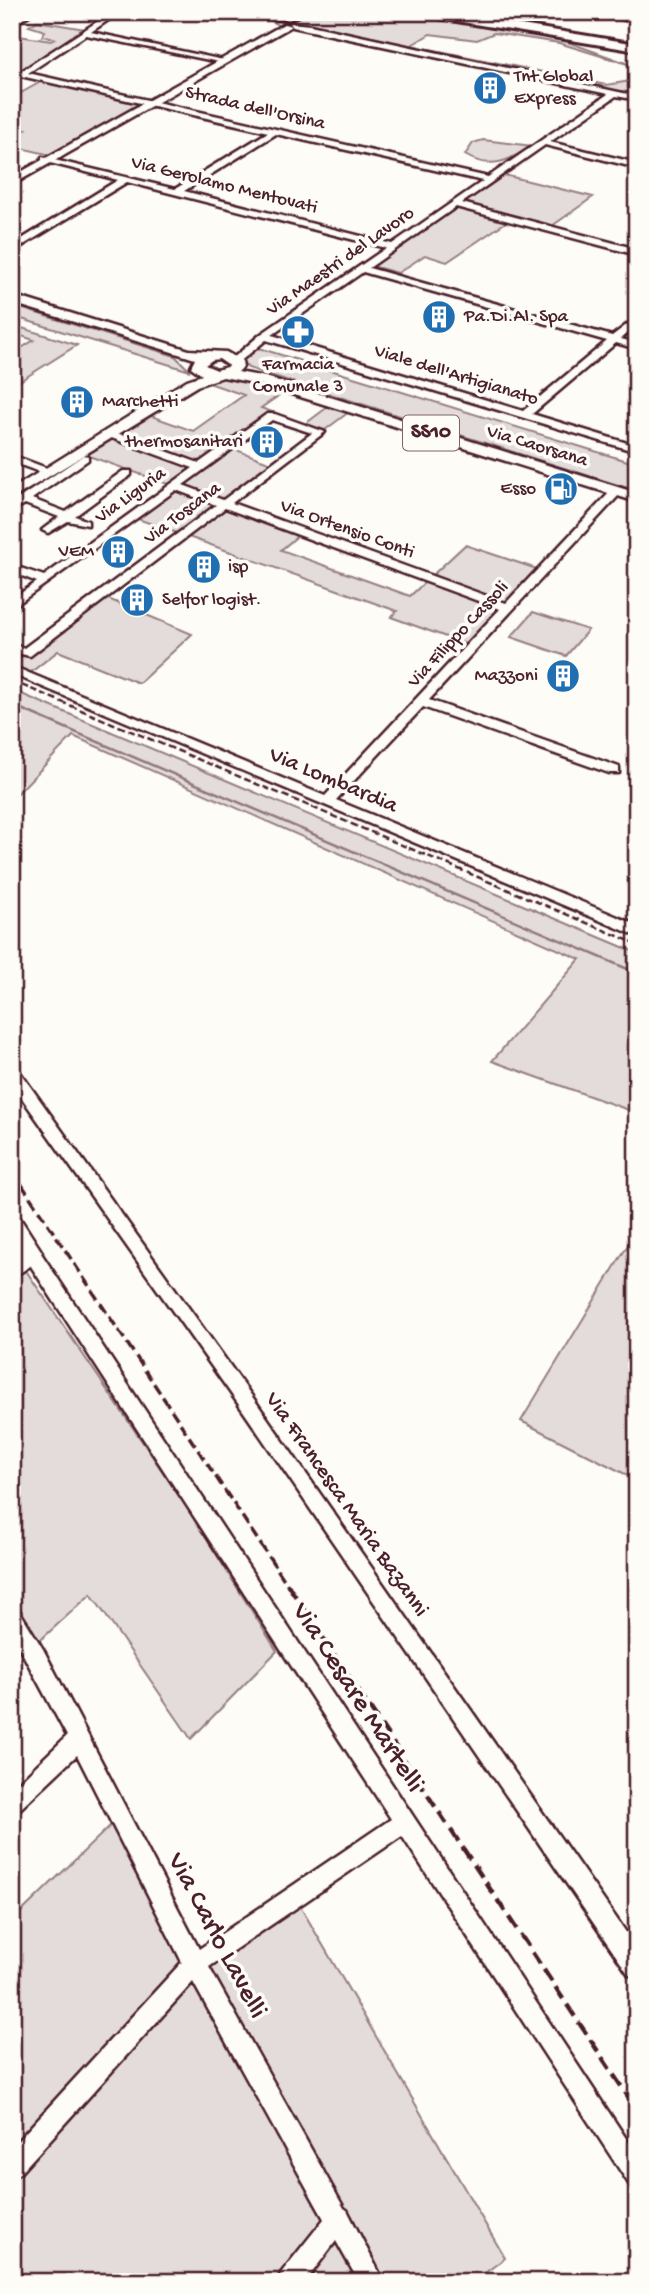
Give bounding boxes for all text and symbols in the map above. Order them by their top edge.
place label: Tnt Global Express [513,66,593,111]
building icon: Tnt Global Express [471,69,509,107]
street label: Strada dell'Orsina [183,82,329,137]
street label: Via Gerolamo Mentovati [128,151,320,220]
street label: Via Maestri del Lavoro [262,202,420,322]
building icon: Pa.Di.Al. Spa [420,298,458,336]
place label: Pa.Di.Al. Spa [463,306,569,329]
pharmacy icon: Farmacia Comunale 3 [279,313,317,351]
street label: Viale dell'Artigianato [370,340,541,412]
place label: Farmacia Comunale 3 [253,354,343,399]
building icon: Marchetti [58,383,96,421]
place label: Marchetti [102,391,179,414]
road number: SS10 [403,416,459,450]
street label: Via Caorsana [483,420,592,474]
building icon: thermosanitari [248,423,286,461]
place label: thermosanitari [123,431,243,454]
street label: Via Liguria [90,462,172,530]
fuel station icon: Esso [542,470,580,508]
street label: Via Toscana [139,477,227,551]
place label: Esso [500,478,536,501]
street label: Via Ortensio Conti [276,495,417,565]
building icon: VEM [99,533,137,571]
place label: VEM [57,541,95,564]
building icon: isp [185,548,223,586]
place label: isp [228,556,249,579]
street label: Via Filippo Cassoli [403,577,514,694]
building icon: Selfor logist. [118,581,156,619]
place label: Selfor logist. [162,589,261,612]
building icon: Mazzoni [544,657,582,695]
place label: Mazzoni [475,665,538,688]
street label: Via Lombardia [264,741,402,821]
street label: Via Francesca Maria Bazanni [257,1387,434,1623]
street label: Via Cesare Martelli [283,1596,431,1799]
street label: Via Carlo Lavelli [158,1847,273,2024]

